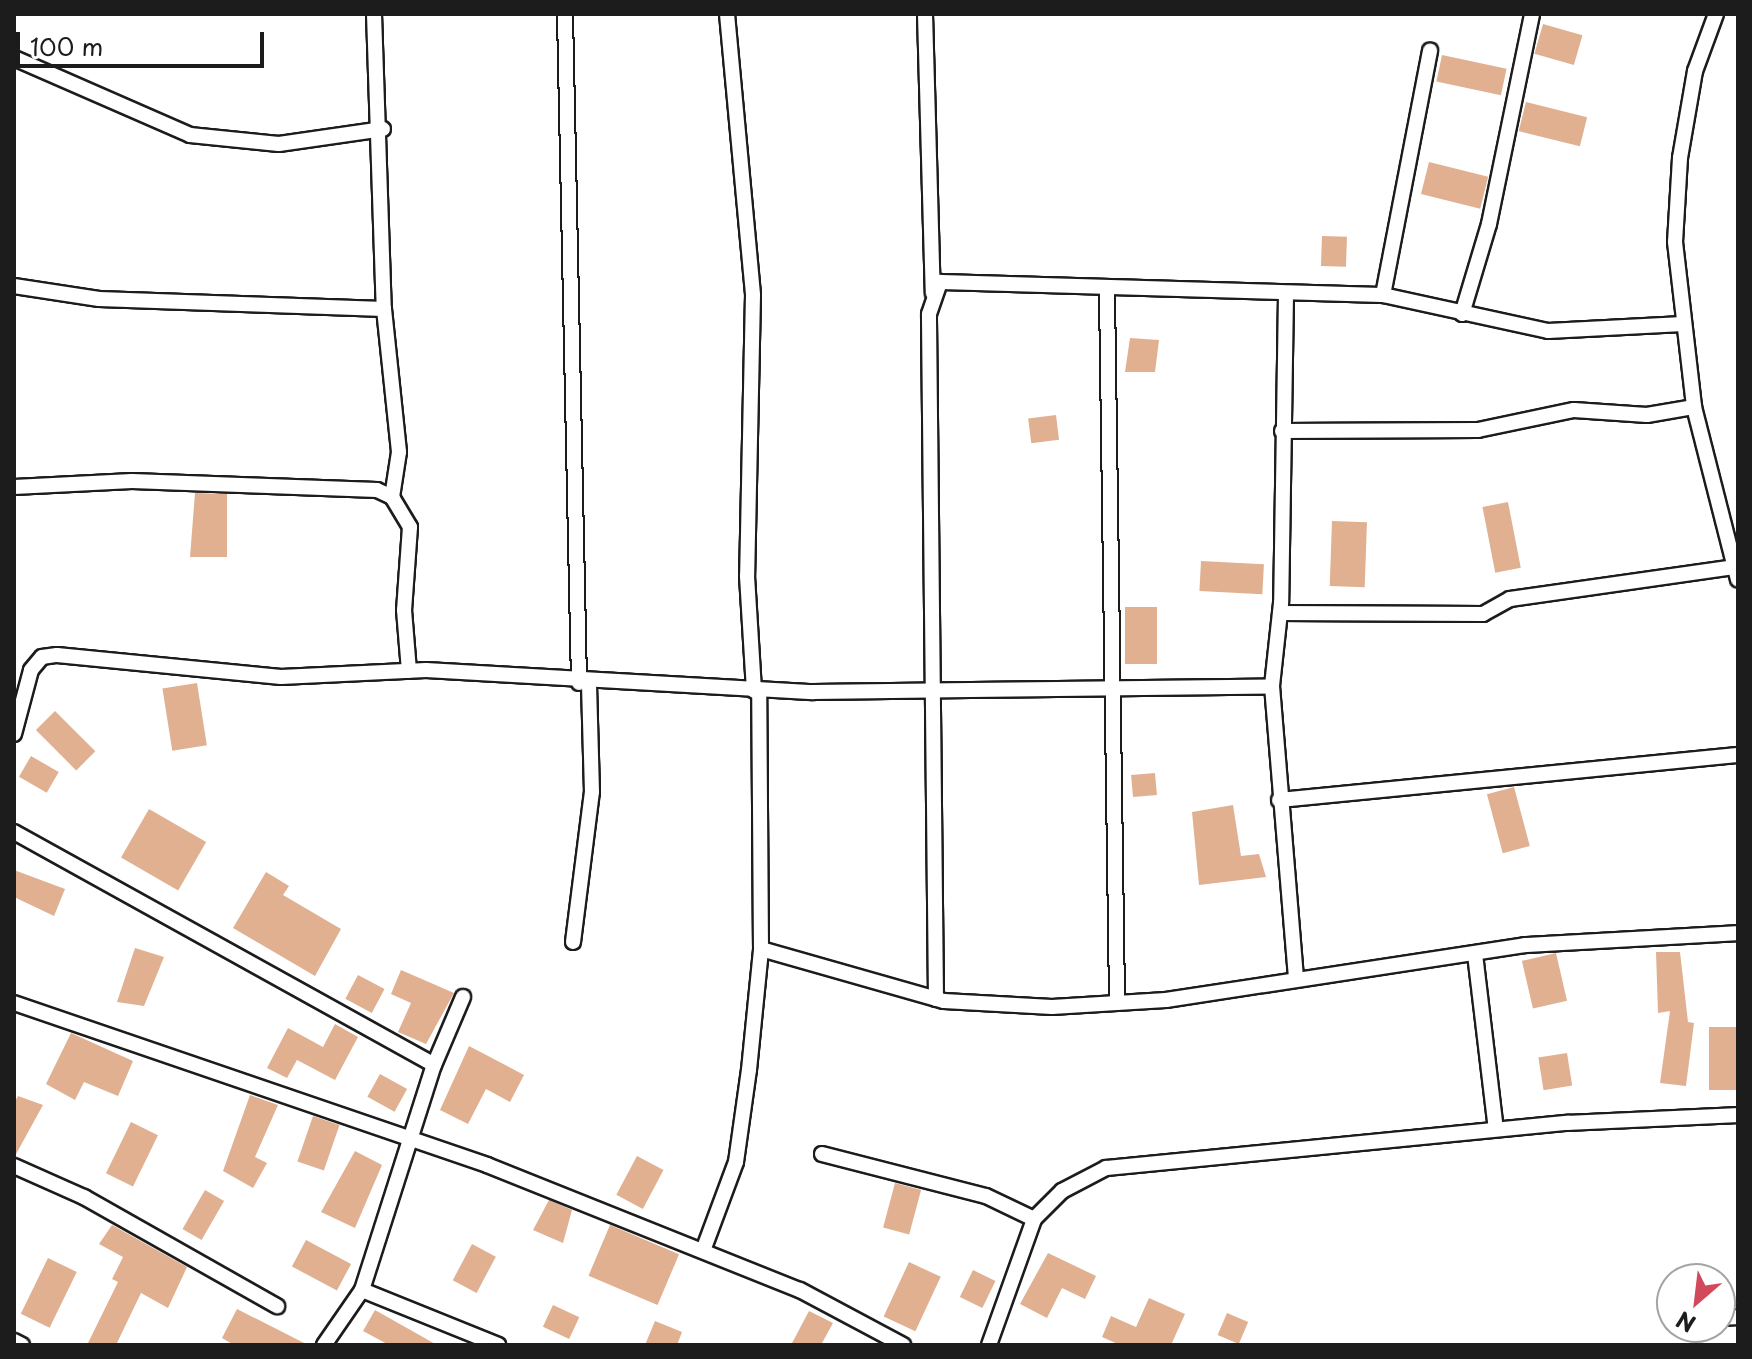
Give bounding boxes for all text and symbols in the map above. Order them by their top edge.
scale bar [20,16,268,66]
text: 100 m [30,28,103,64]
north arrow [1656,1263,1736,1343]
text: N [1670,1304,1701,1342]

